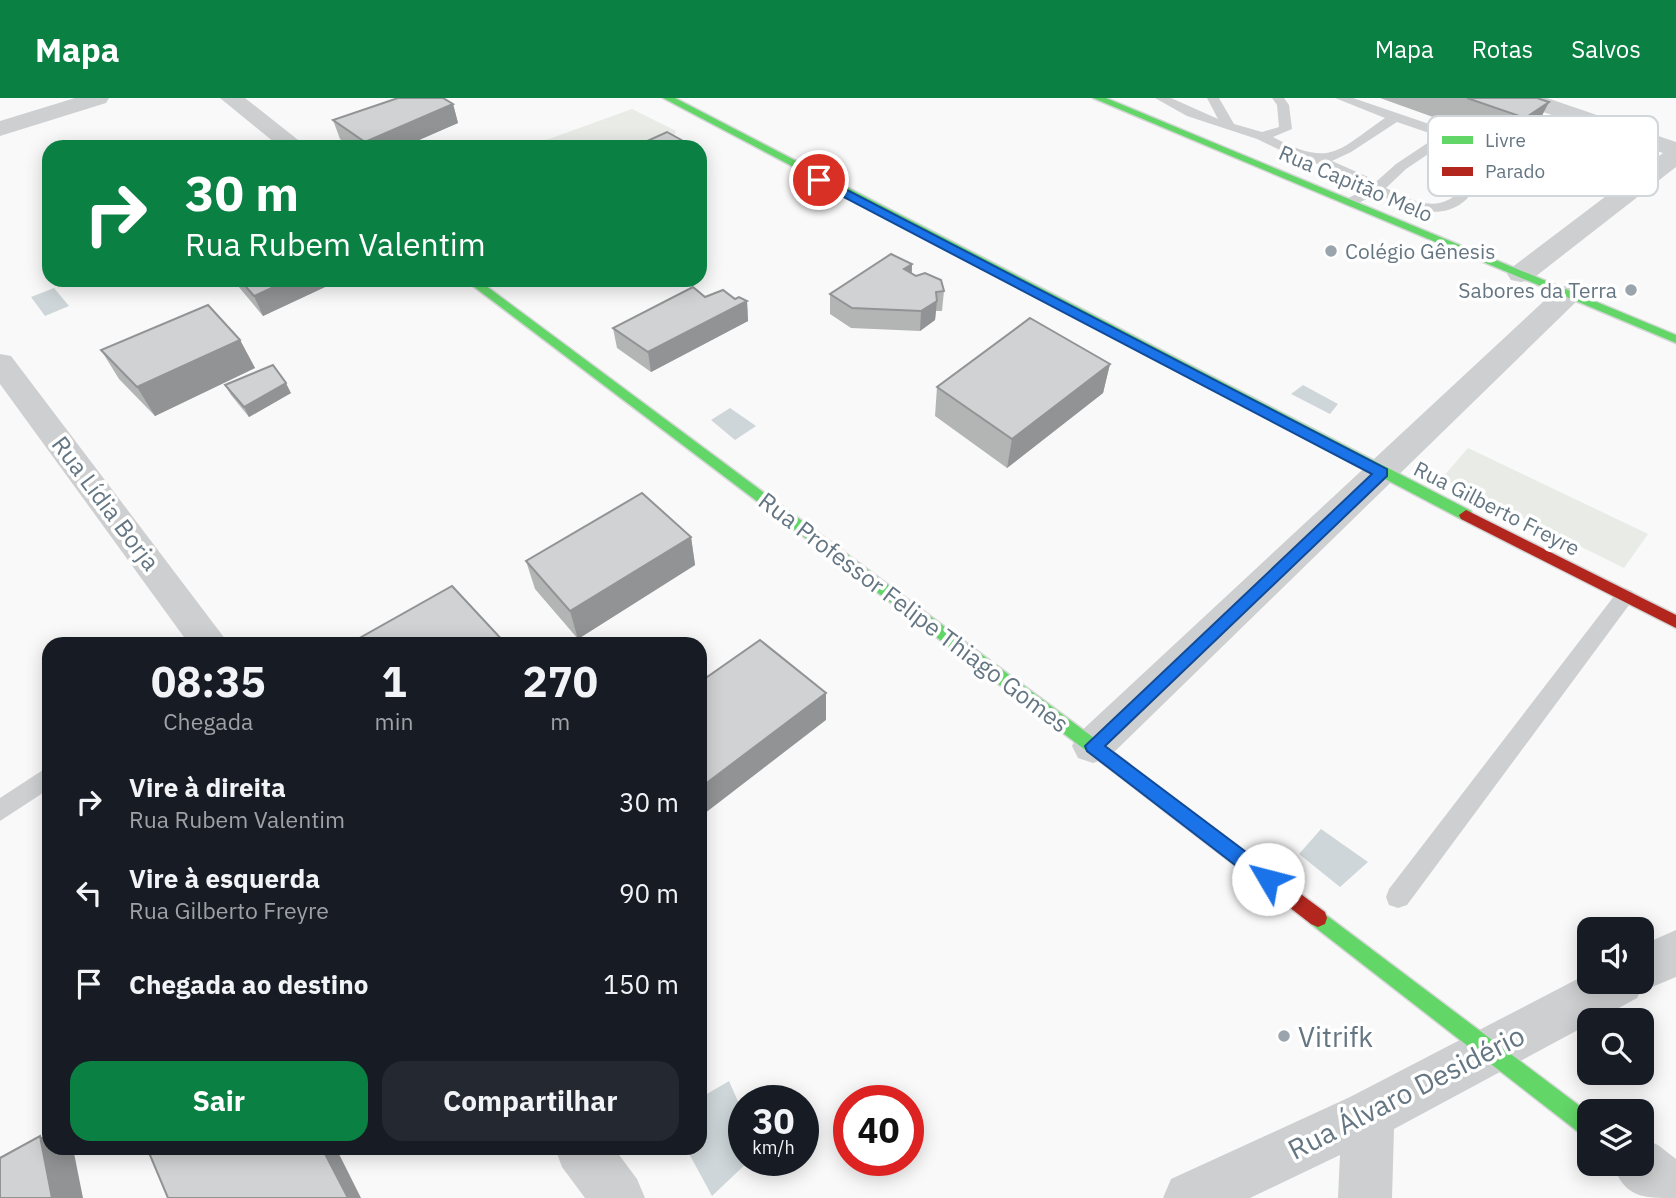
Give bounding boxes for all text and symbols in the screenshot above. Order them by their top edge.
text: Mapa [35,28,120,71]
text: Mapa [1375,33,1434,65]
text: Rotas [1472,33,1533,65]
text: Salvos [1571,33,1641,65]
legend [1428,116,1658,196]
text: Livre [1485,128,1526,152]
street label: Rua Capitão Melo [1275,138,1437,228]
pin [789,150,849,210]
text: Parado [1485,159,1545,183]
text: 30 m [185,161,299,224]
icon: arrive [800,161,838,199]
icon: right [70,168,161,259]
text: Rua Rubem Valentim [185,223,486,265]
place label: Colégio Gênesis [1345,237,1495,265]
marker: Colégio Gênesis [1323,243,1339,259]
place label: Sabores da Terra [1458,276,1617,304]
marker: Sabores da Terra [1623,282,1639,298]
street label: Rua Lídia Borja [45,429,167,577]
street label: Rua Gilberto Freyre [1409,454,1585,562]
street label: Rua Professor Felipe Thiago Gomes [752,485,1076,739]
text: 08:35 [151,654,266,709]
text: 1 [381,654,407,709]
text: 270 [522,654,598,709]
text: Chegada [163,706,253,736]
text: min [375,706,413,736]
text: m [550,706,570,736]
text: Vire à direita [129,770,286,804]
icon: right [70,783,108,821]
text: 30 m [619,785,679,819]
text: Rua Rubem Valentim [129,804,345,834]
position arrow [1231,842,1305,916]
text: Vire à esquerda [129,861,320,895]
icon: left [70,874,108,912]
text: 90 m [619,876,679,910]
text: Rua Gilberto Freyre [129,895,329,925]
map controls [1577,917,1654,1176]
button: sound [1577,917,1654,994]
icon: arrive [70,965,108,1003]
text: Chegada ao destino [129,967,368,1001]
text: 150 m [603,967,679,1001]
button: search [1577,1008,1654,1085]
street label: Rua Álvaro Desidério [1281,1016,1531,1168]
place label: Vitrifk [1298,1018,1373,1055]
marker: Vitrifk [1276,1028,1292,1044]
button: Sair [70,1061,368,1141]
button: Compartilhar [382,1061,679,1141]
speed limit sign: 40 [833,1085,924,1176]
text: 30 [752,1098,795,1144]
button: layers [1577,1099,1654,1176]
text: km/h [752,1136,795,1159]

